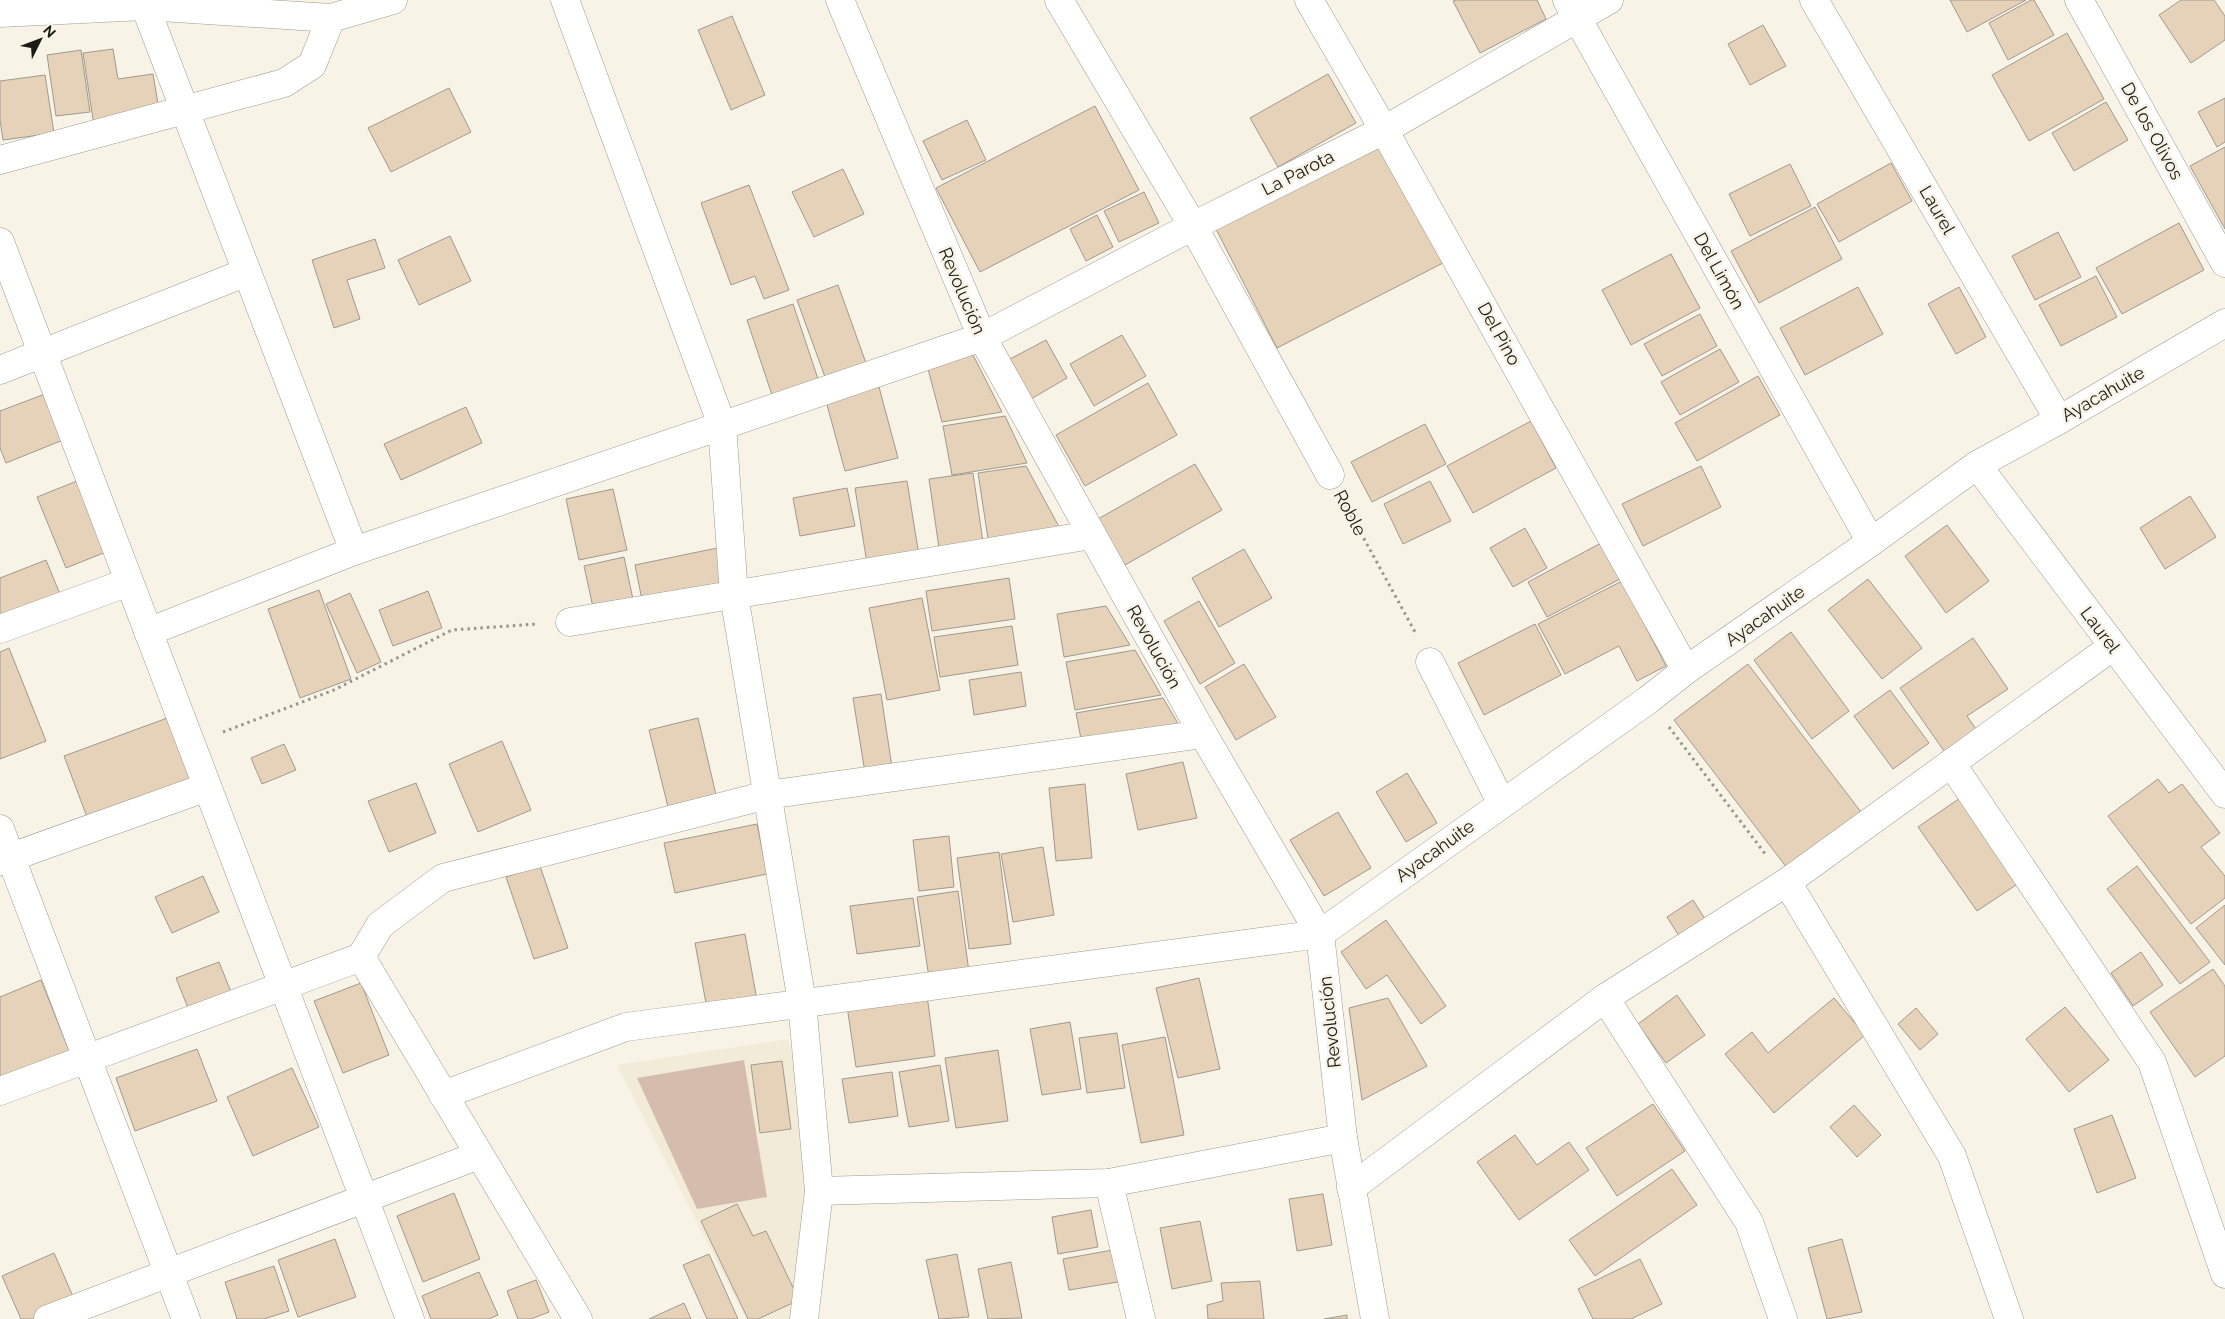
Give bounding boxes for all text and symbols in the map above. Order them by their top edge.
north arrow [15,15,65,65]
text: N [40,22,59,41]
street label: De los Olivos [2117,78,2188,183]
street label: La Parota [1258,145,1337,200]
street label: Laurel [1915,182,1960,238]
street label: Del Limón [1690,229,1749,313]
street label: Revolución [935,244,990,337]
street label: Del Pino [1474,299,1525,369]
street label: Ayacahuite [2058,361,2148,426]
street label: Roble [1330,486,1371,540]
street label: Ayacahuite [1721,580,1809,651]
street label: Revolución [1123,601,1186,692]
street label: Laurel [2076,602,2125,657]
street label: Ayacahuite [1391,815,1478,886]
street label: Revolución [1314,975,1345,1069]

